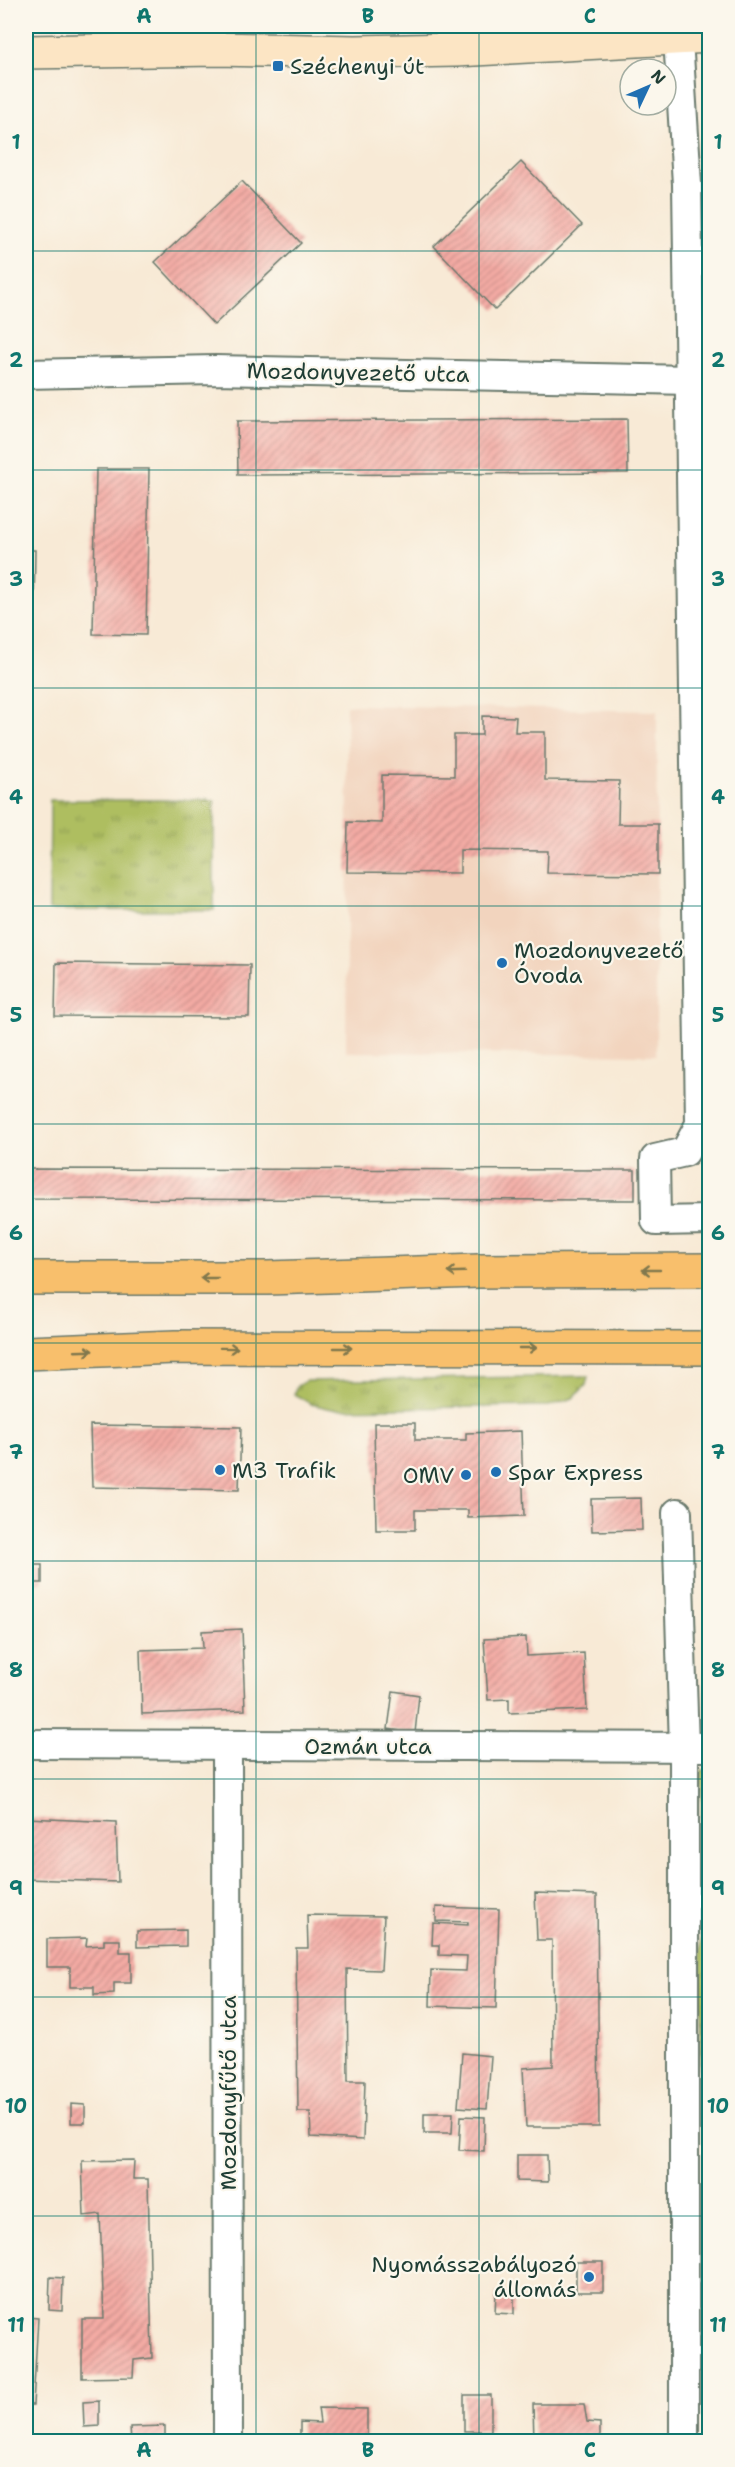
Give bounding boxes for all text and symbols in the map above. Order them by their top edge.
text: A [136,3,152,29]
text: B [362,3,374,29]
text: C [584,3,596,29]
place label: Széchenyi út [290,52,425,81]
north arrow [618,57,678,117]
marker: Széchenyi út [271,59,285,73]
text: N [646,65,670,89]
text: 1 [11,129,21,155]
text: 1 [713,129,723,155]
text: 2 [9,347,23,373]
text: 2 [711,347,725,373]
street label: Mozdonyvezető utca [246,356,470,389]
text: 3 [9,566,23,592]
text: 3 [711,566,725,592]
text: 4 [9,784,23,810]
text: 4 [711,784,725,810]
place label: Mozdonyvezető Óvoda [514,936,684,990]
marker: Mozdonyvezető Óvoda [495,956,509,970]
text: 5 [10,1002,22,1028]
text: 5 [712,1002,724,1028]
text: 6 [9,1220,23,1246]
text: 6 [711,1220,725,1246]
one-way arrow [642,1264,662,1276]
one-way arrow [447,1266,467,1277]
one-way arrow [200,1272,220,1284]
one-way arrow [219,1342,239,1354]
one-way arrow [332,1342,352,1354]
one-way arrow [517,1342,537,1354]
one-way arrow [73,1345,93,1356]
text: 7 [9,1439,23,1465]
text: 7 [711,1439,725,1465]
place label: M3 Trafik [232,1456,336,1485]
place label: Spar Express [508,1458,643,1487]
place label: OMV [403,1461,454,1490]
marker: M3 Trafik [213,1463,227,1477]
marker: Spar Express [489,1465,503,1479]
marker: OMV [459,1468,473,1482]
text: 8 [9,1657,23,1683]
text: 8 [711,1657,725,1683]
street label: Ozmán utca [304,1732,432,1761]
text: 9 [9,1875,23,1901]
text: 9 [711,1875,725,1901]
street label: Mozdonyfűtő utca [214,1995,243,2191]
text: 10 [5,2093,27,2119]
text: 10 [707,2093,729,2119]
place label: Nyomásszabályozó állomás [371,2250,577,2304]
marker: Nyomásszabályozó állomás [582,2270,596,2284]
text: 11 [7,2312,25,2338]
text: 11 [709,2312,727,2338]
text: A [136,2437,152,2463]
text: B [362,2437,374,2463]
text: C [584,2437,596,2463]

